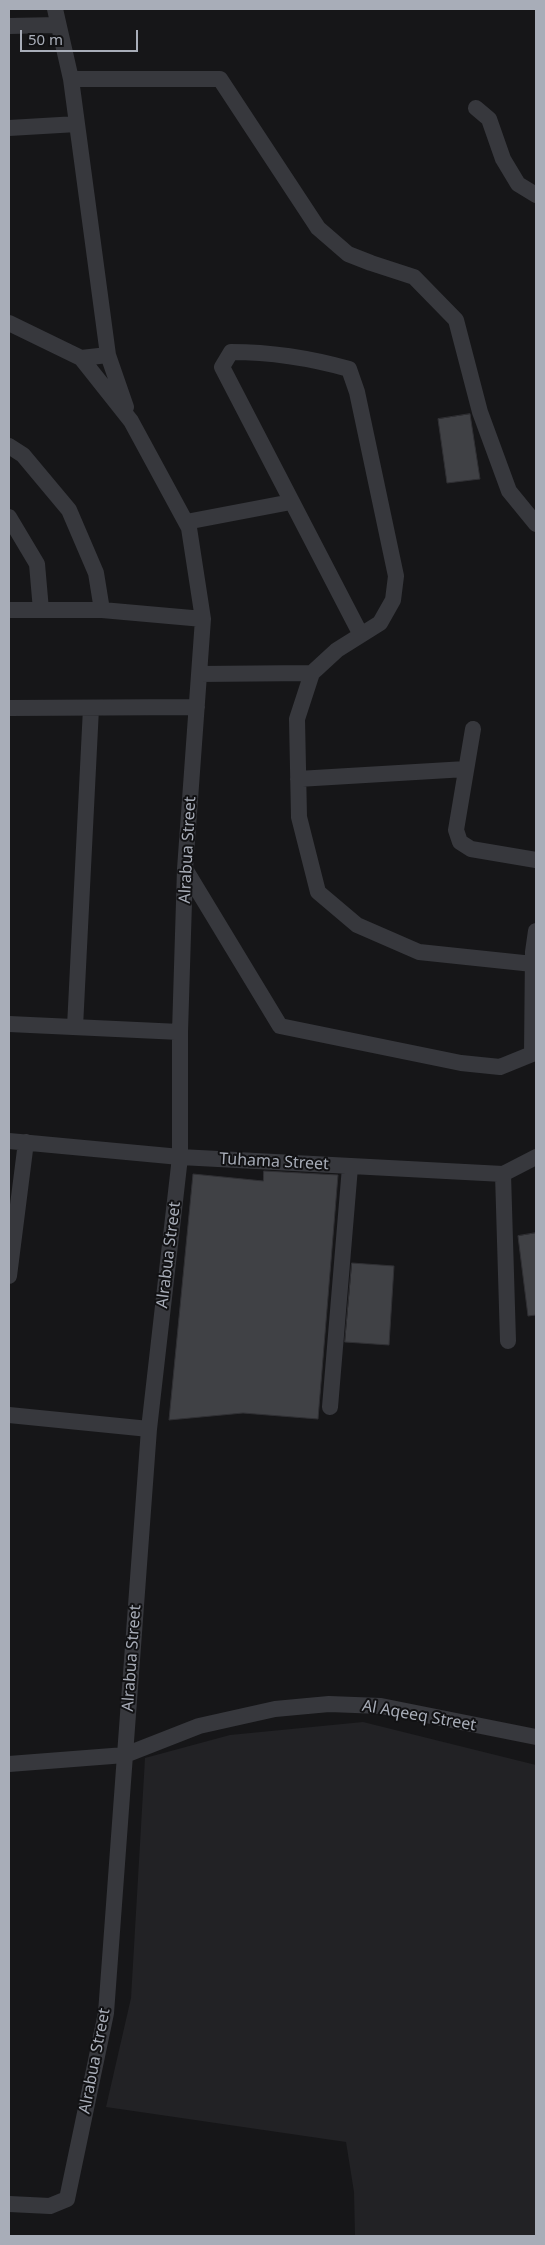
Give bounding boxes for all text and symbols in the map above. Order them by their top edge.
scale bar [22,20,140,52]
text: 50 m [28,29,63,49]
street label: Alrabua Street [176,796,200,904]
street label: Tuhama Street [219,1150,329,1174]
street label: Alrabua Street [153,1201,185,1309]
street label: Alrabua Street [119,1604,145,1712]
street label: Al Aqeeq Street [361,1697,477,1735]
street label: Alrabua Street [75,2007,115,2115]

